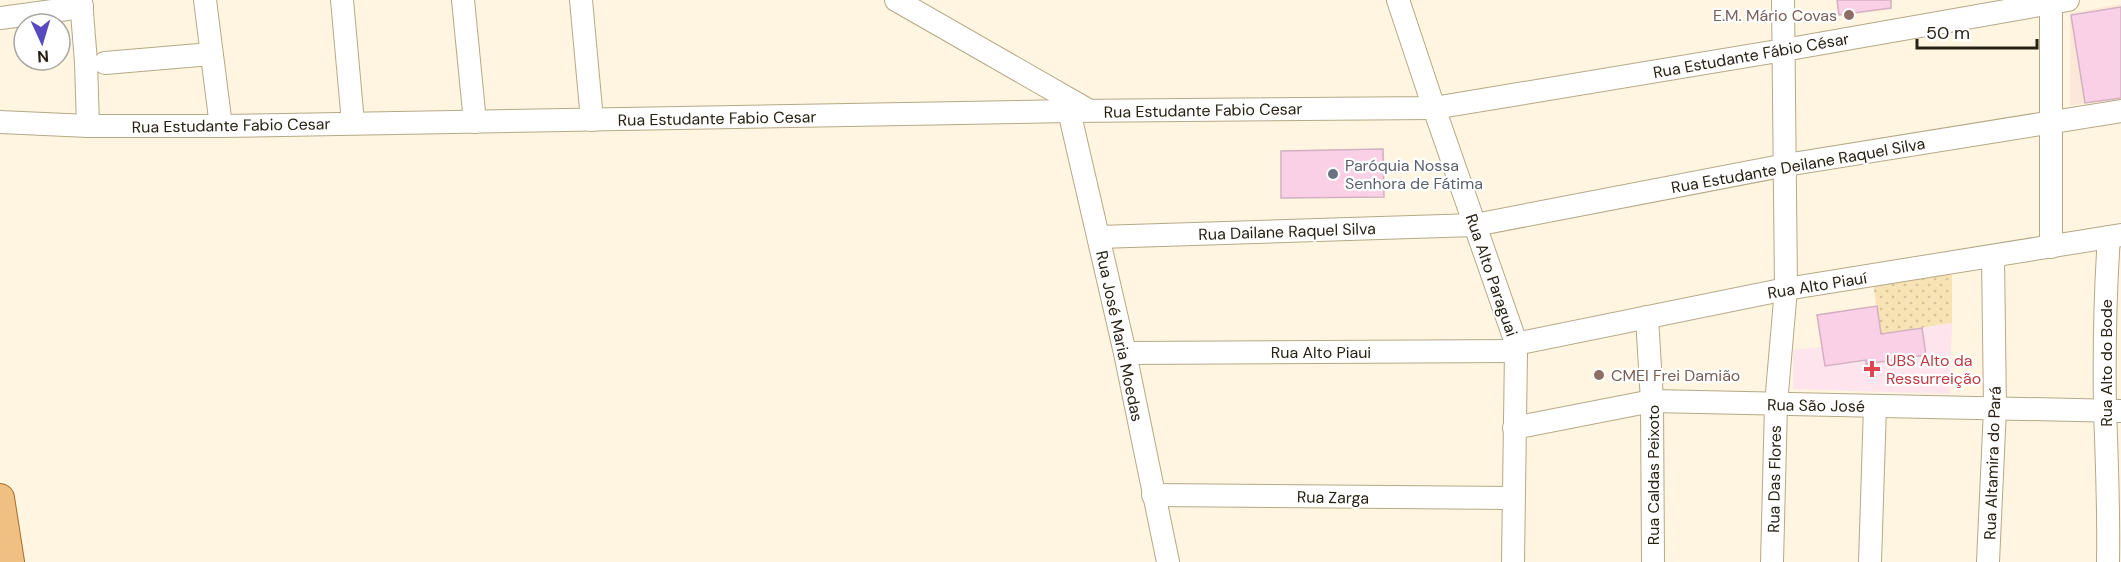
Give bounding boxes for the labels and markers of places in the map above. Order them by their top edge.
place label: E.M. Mário Covas [1713,5,1837,26]
marker: E.M. Mário Covas [1842,8,1856,22]
place label: Paróquia Nossa Senhora de Fátima [1345,155,1483,194]
marker: Paróquia Nossa Senhora de Fátima [1326,167,1340,181]
place label: UBS Alto da Ressurreição [1886,350,1981,389]
marker: UBS Alto da Ressurreição [1863,360,1881,378]
place label: CMEI Frei Damião [1611,365,1740,386]
marker: CMEI Frei Damião [1592,368,1606,382]

